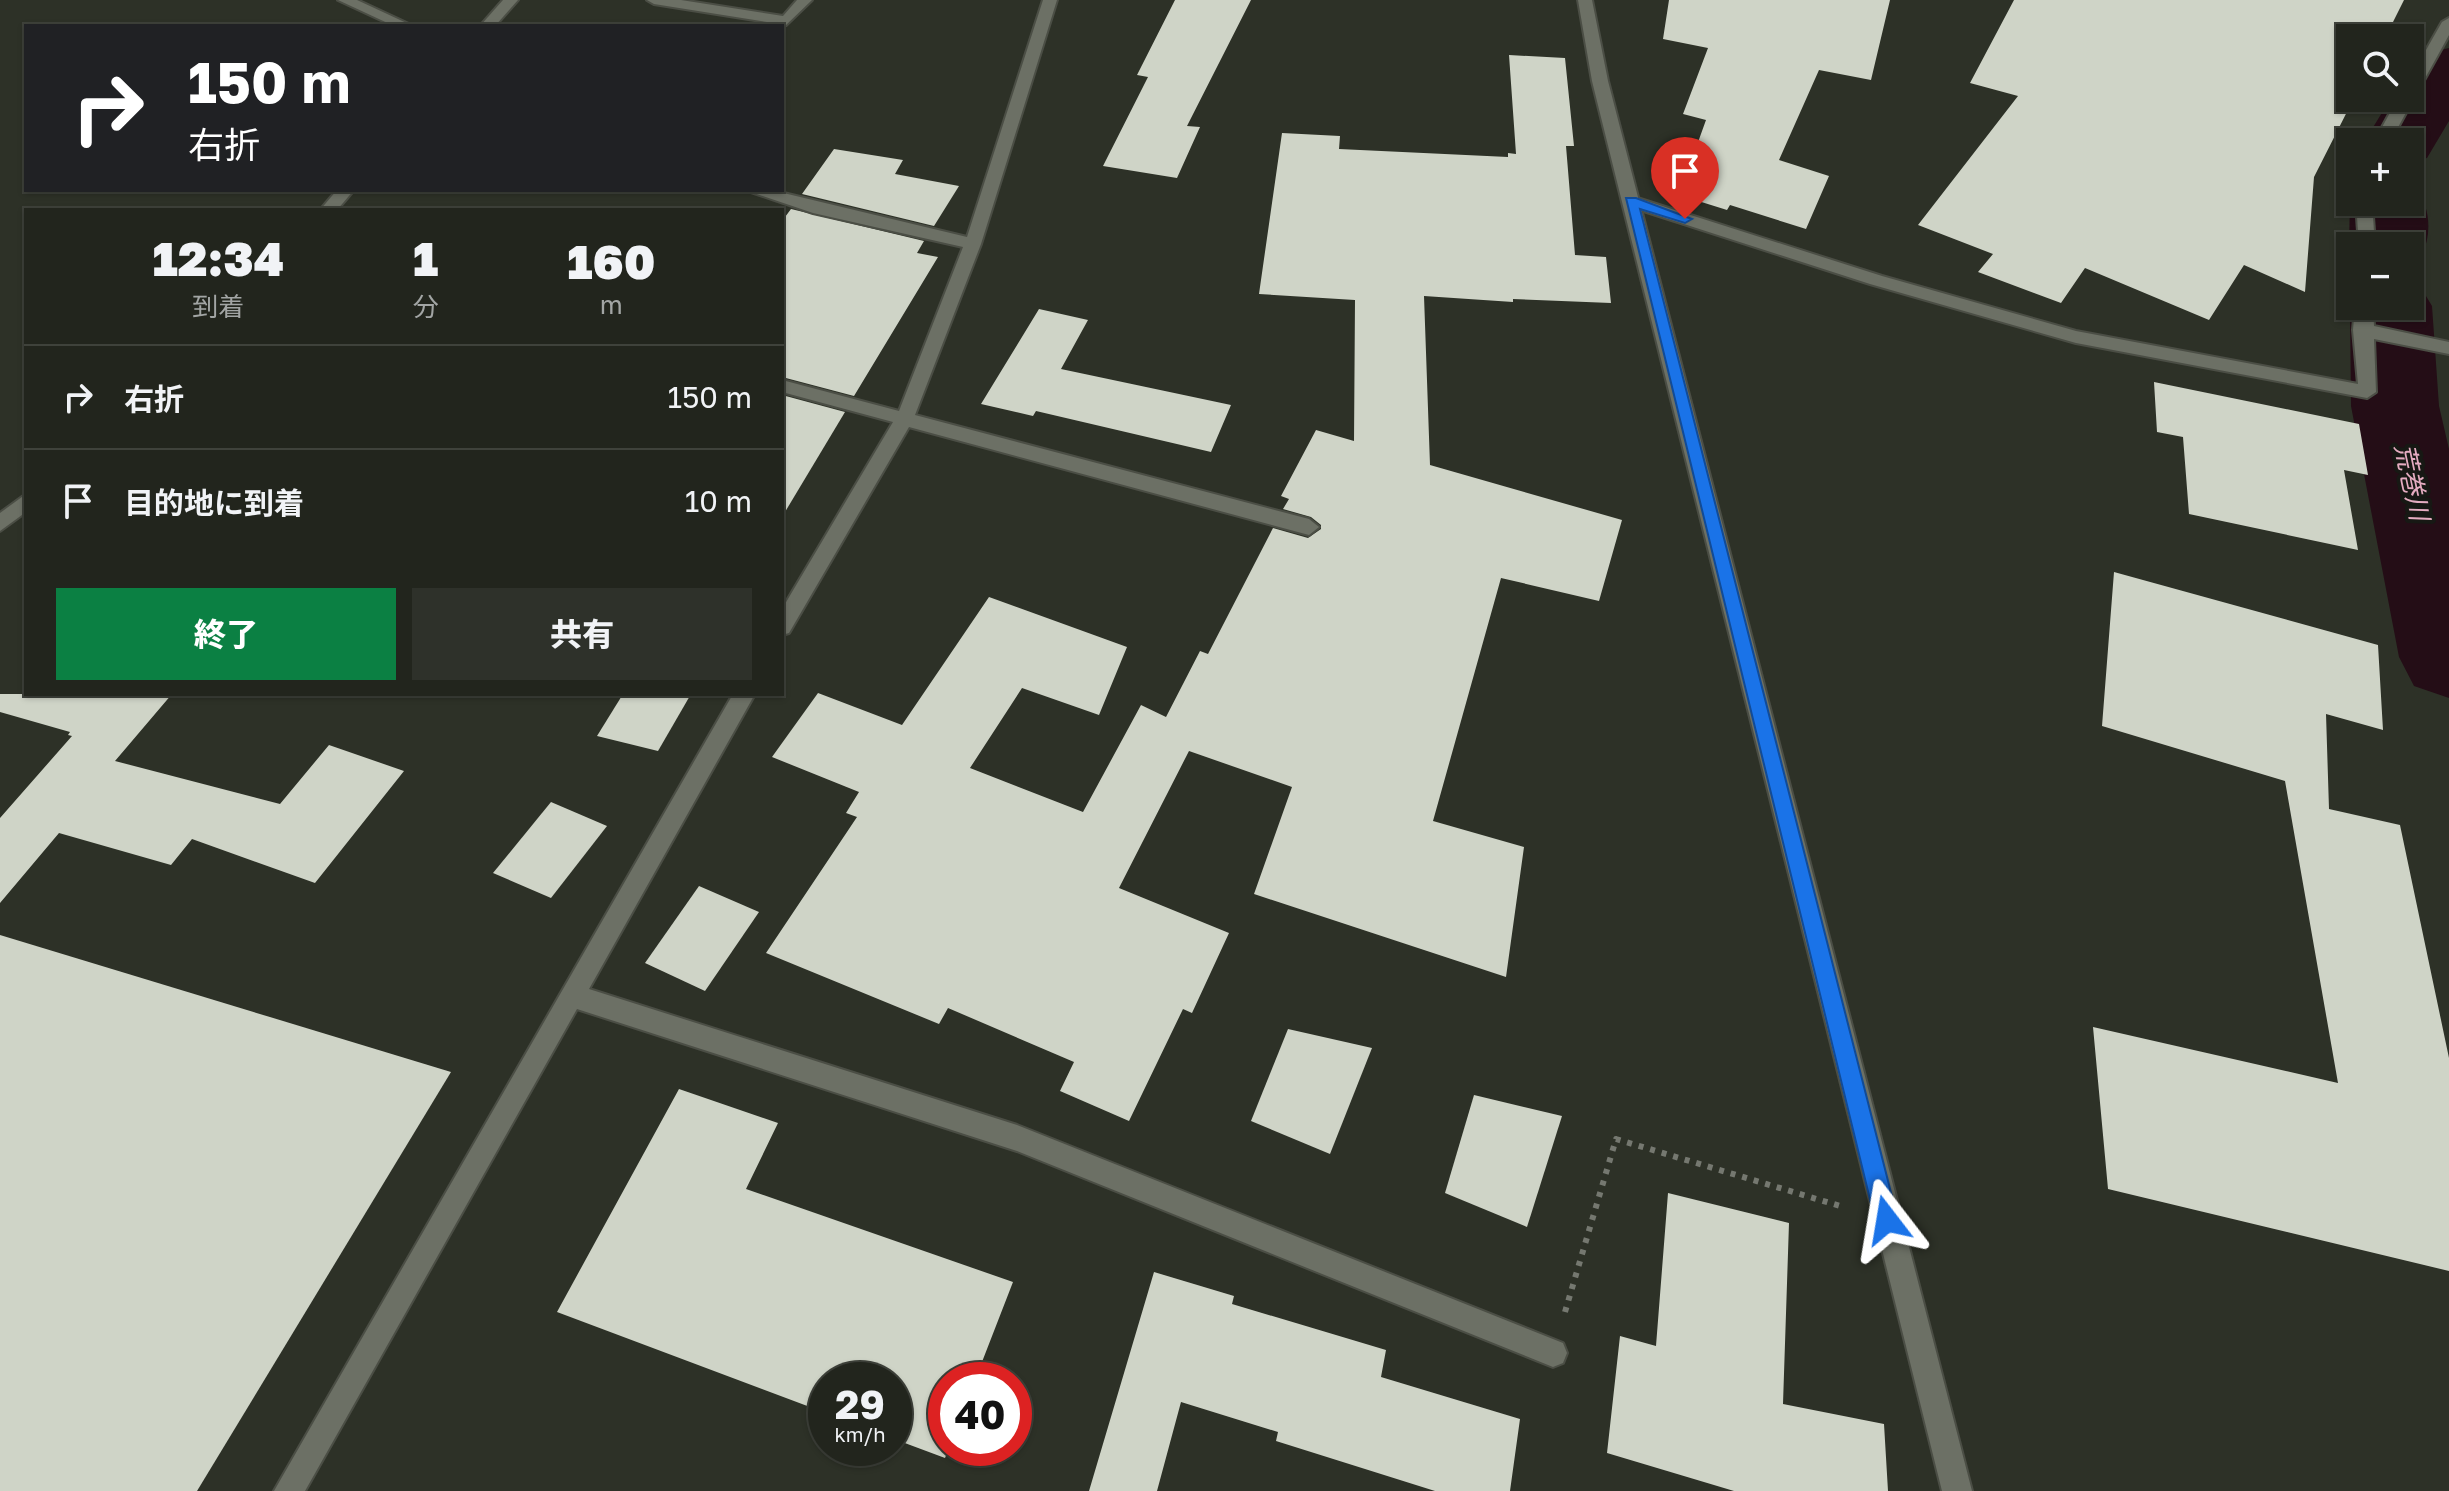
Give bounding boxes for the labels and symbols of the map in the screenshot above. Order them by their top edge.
pin [1651,137,1719,219]
water label: 荒巻川 [2389,441,2436,526]
position arrow [1845,1178,1929,1262]
speed limit sign: 40 [928,1362,1032,1466]

